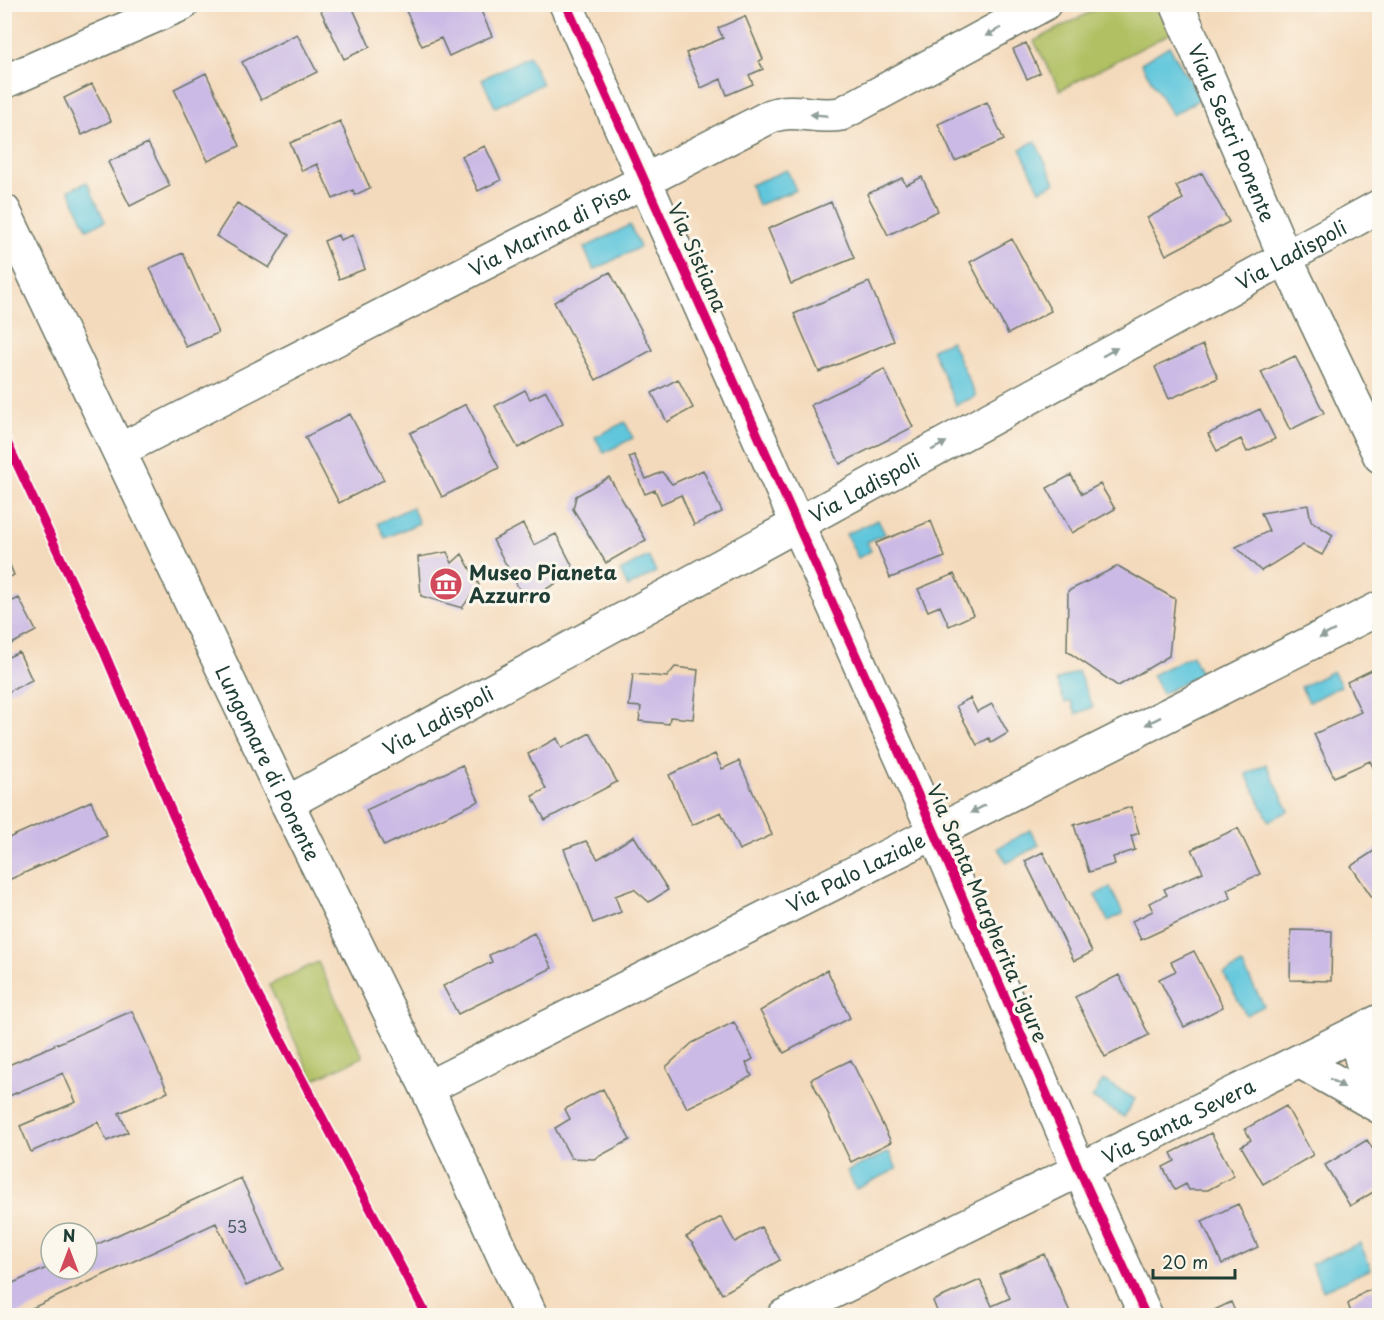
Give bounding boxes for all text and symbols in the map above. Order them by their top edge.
one-way arrow [984,27,1001,37]
street label: Viale Sestri Ponente [1181,39,1283,227]
one-way arrow [809,110,828,120]
street label: Via Marina di Pisa [463,176,635,284]
street label: Via Sistiana [661,198,736,317]
street label: Via Ladispoli [1230,212,1352,297]
one-way arrow [1102,347,1119,357]
one-way arrow [931,441,948,451]
street label: Via Ladispoli [803,445,925,530]
place label: Museo Pianeta Azzurro [469,557,617,610]
museum icon: Museo Pianeta Azzurro [428,566,464,602]
one-way arrow [1319,630,1336,639]
street label: Lungomare di Ponente [208,660,328,866]
street label: Via Ladispoli [377,678,499,763]
one-way arrow [1144,717,1161,726]
street label: Via Santa Margherita Ligure [920,779,1056,1047]
one-way arrow [970,804,987,813]
street label: Via Palo Laziale [781,824,931,920]
street label: Via Santa Severa [1097,1070,1261,1171]
one-way arrow [1329,1077,1346,1087]
house number: 53 [227,1214,247,1238]
north arrow [39,1221,99,1281]
text: N [63,1223,75,1247]
scale bar [1153,1242,1236,1280]
text: 20 m [1162,1248,1208,1275]

